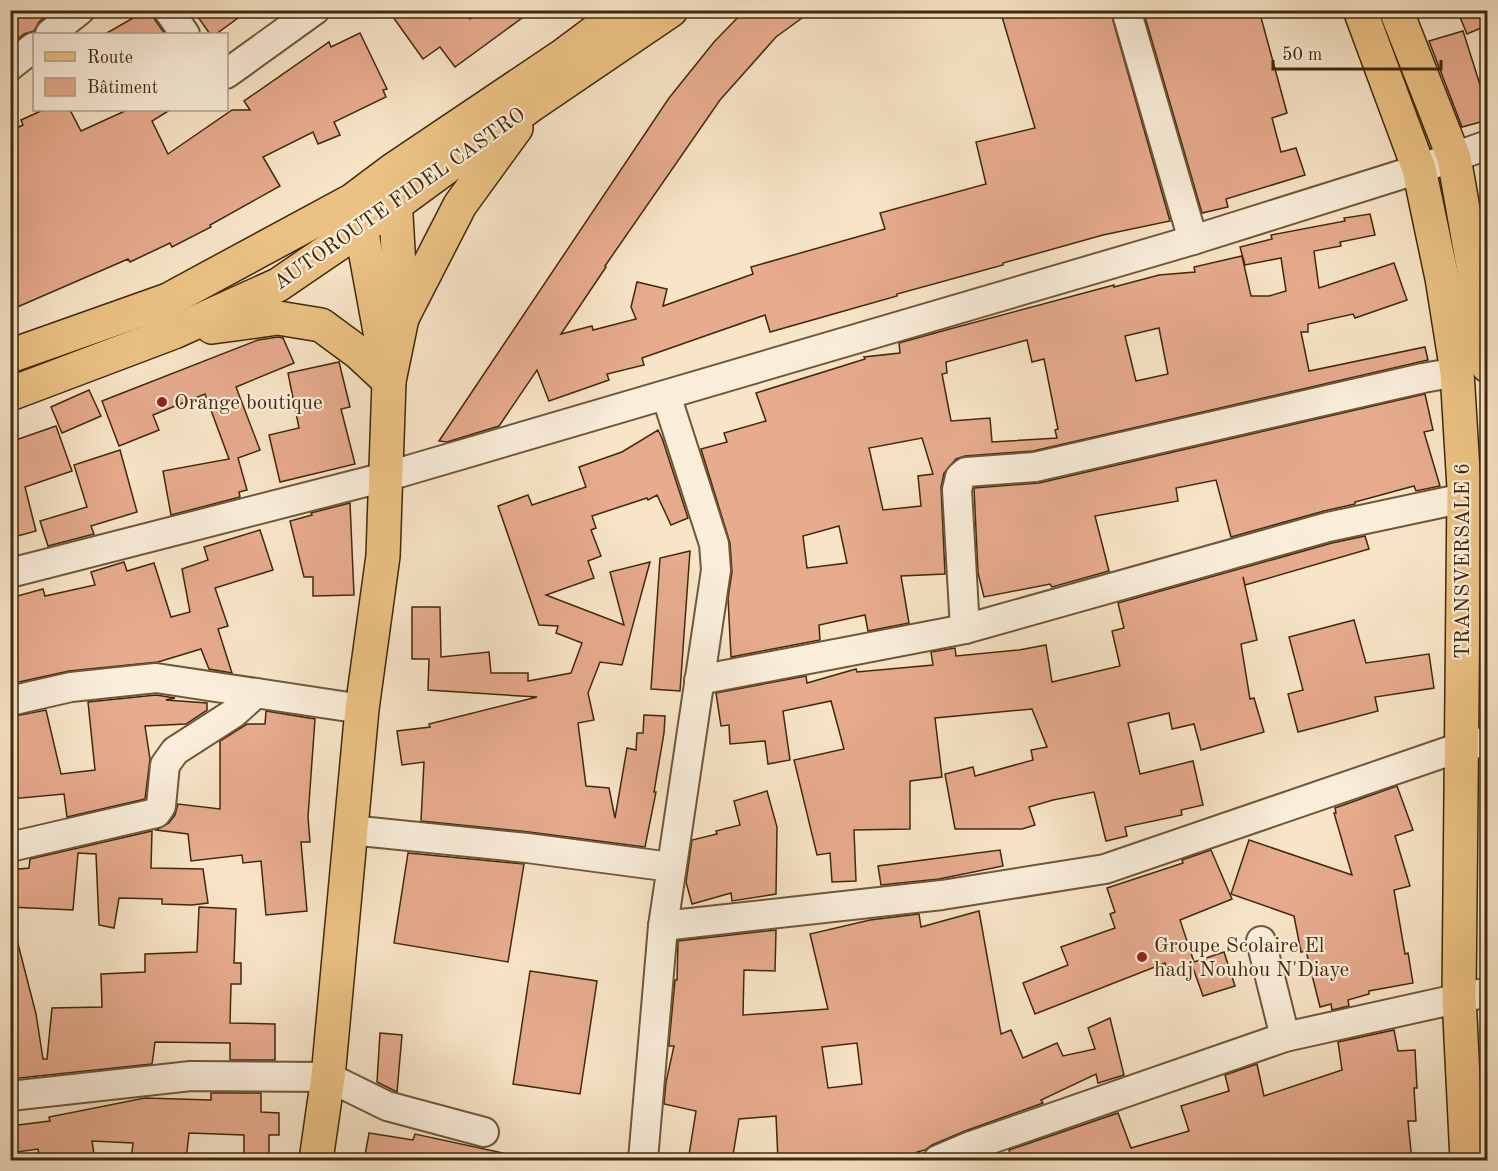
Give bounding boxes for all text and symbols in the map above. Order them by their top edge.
legend [33,33,228,111]
scale bar [1273,33,1441,71]
text: 50 m [1282,46,1322,64]
text: Route [87,49,133,67]
text: Bâtiment [87,79,158,97]
street label: AUTOROUTE FIDEL CASTRO [270,104,529,294]
place label: Orange boutique [174,393,323,414]
marker: Orange boutique [155,395,169,409]
street label: TRANSVERSALE 6 [1453,463,1474,659]
place label: Groupe Scolaire El hadj Nouhou N'Diaye [1154,936,1349,981]
marker: Groupe Scolaire El hadj Nouhou N'Diaye [1135,950,1149,964]

